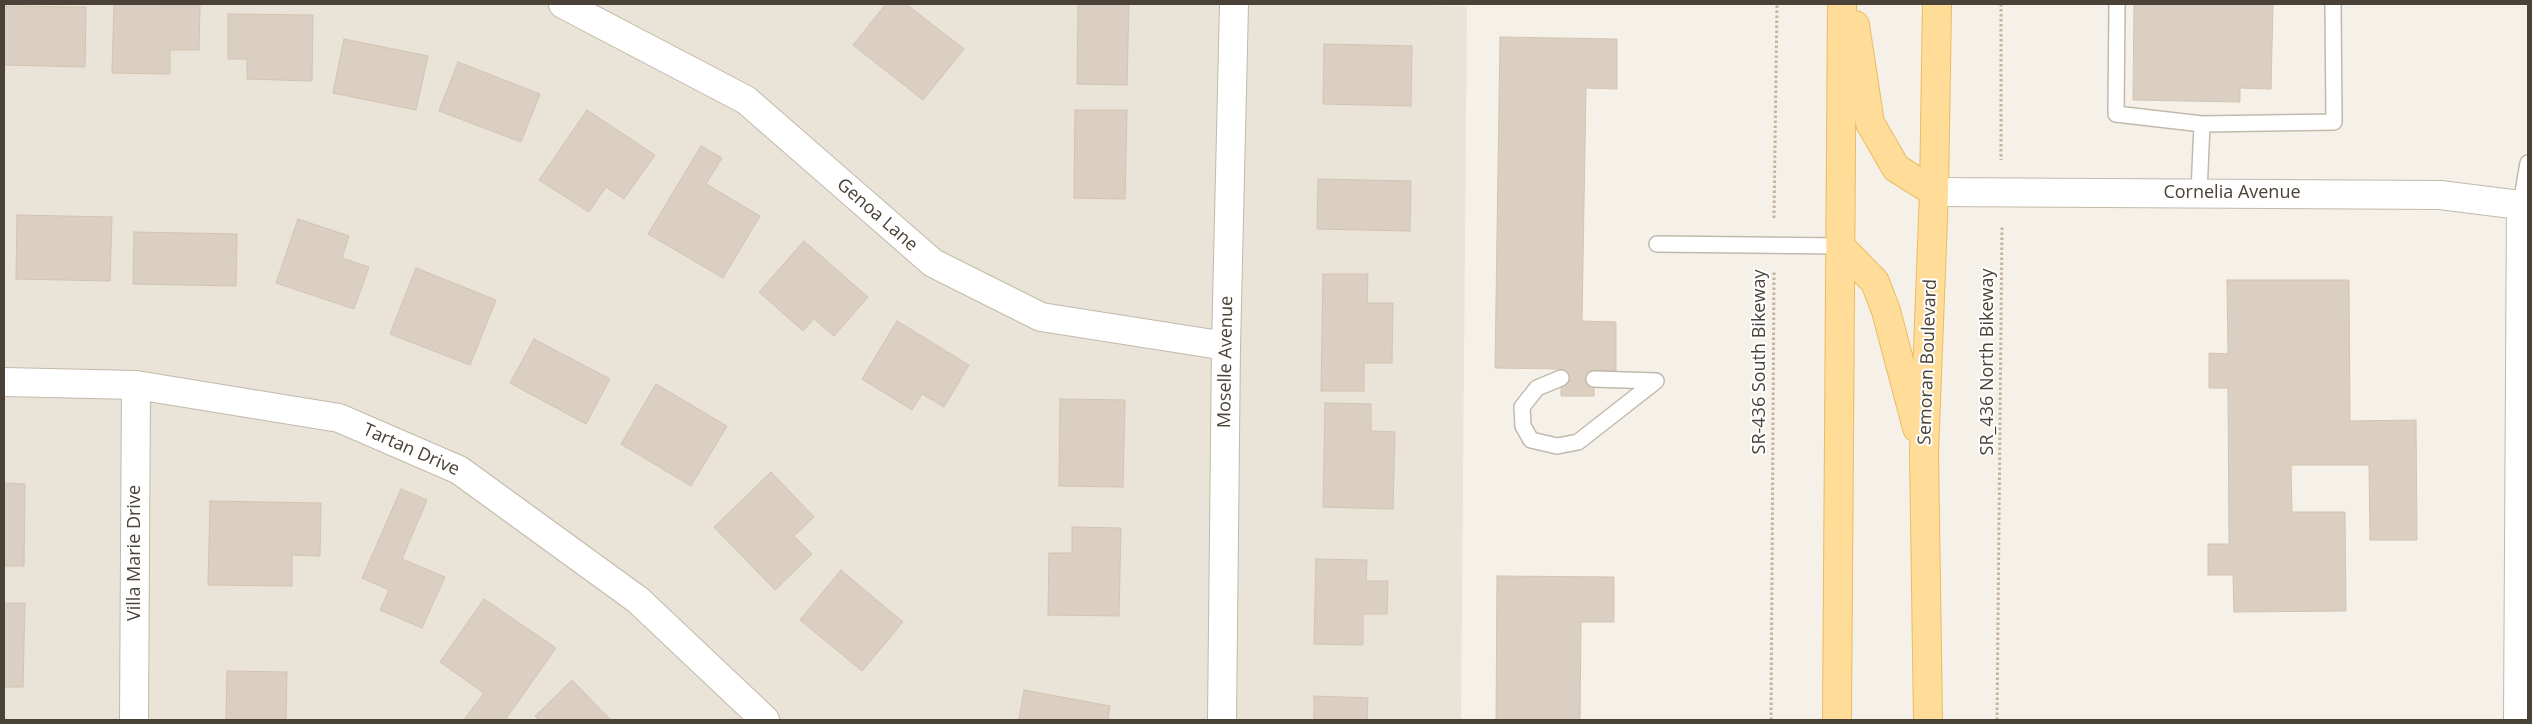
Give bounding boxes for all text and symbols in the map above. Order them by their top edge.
street label: Genoa Lane [832,174,922,256]
street label: Cornelia Avenue [2163,182,2301,204]
street label: SR_436 North Bikeway [1977,269,1999,455]
street label: SR-436 South Bikeway [1749,270,1771,454]
street label: Semoran Boulevard [1914,279,1942,445]
street label: Moselle Avenue [1214,296,1238,428]
street label: Tartan Drive [359,419,463,481]
street label: Villa Marie Drive [124,485,146,621]

